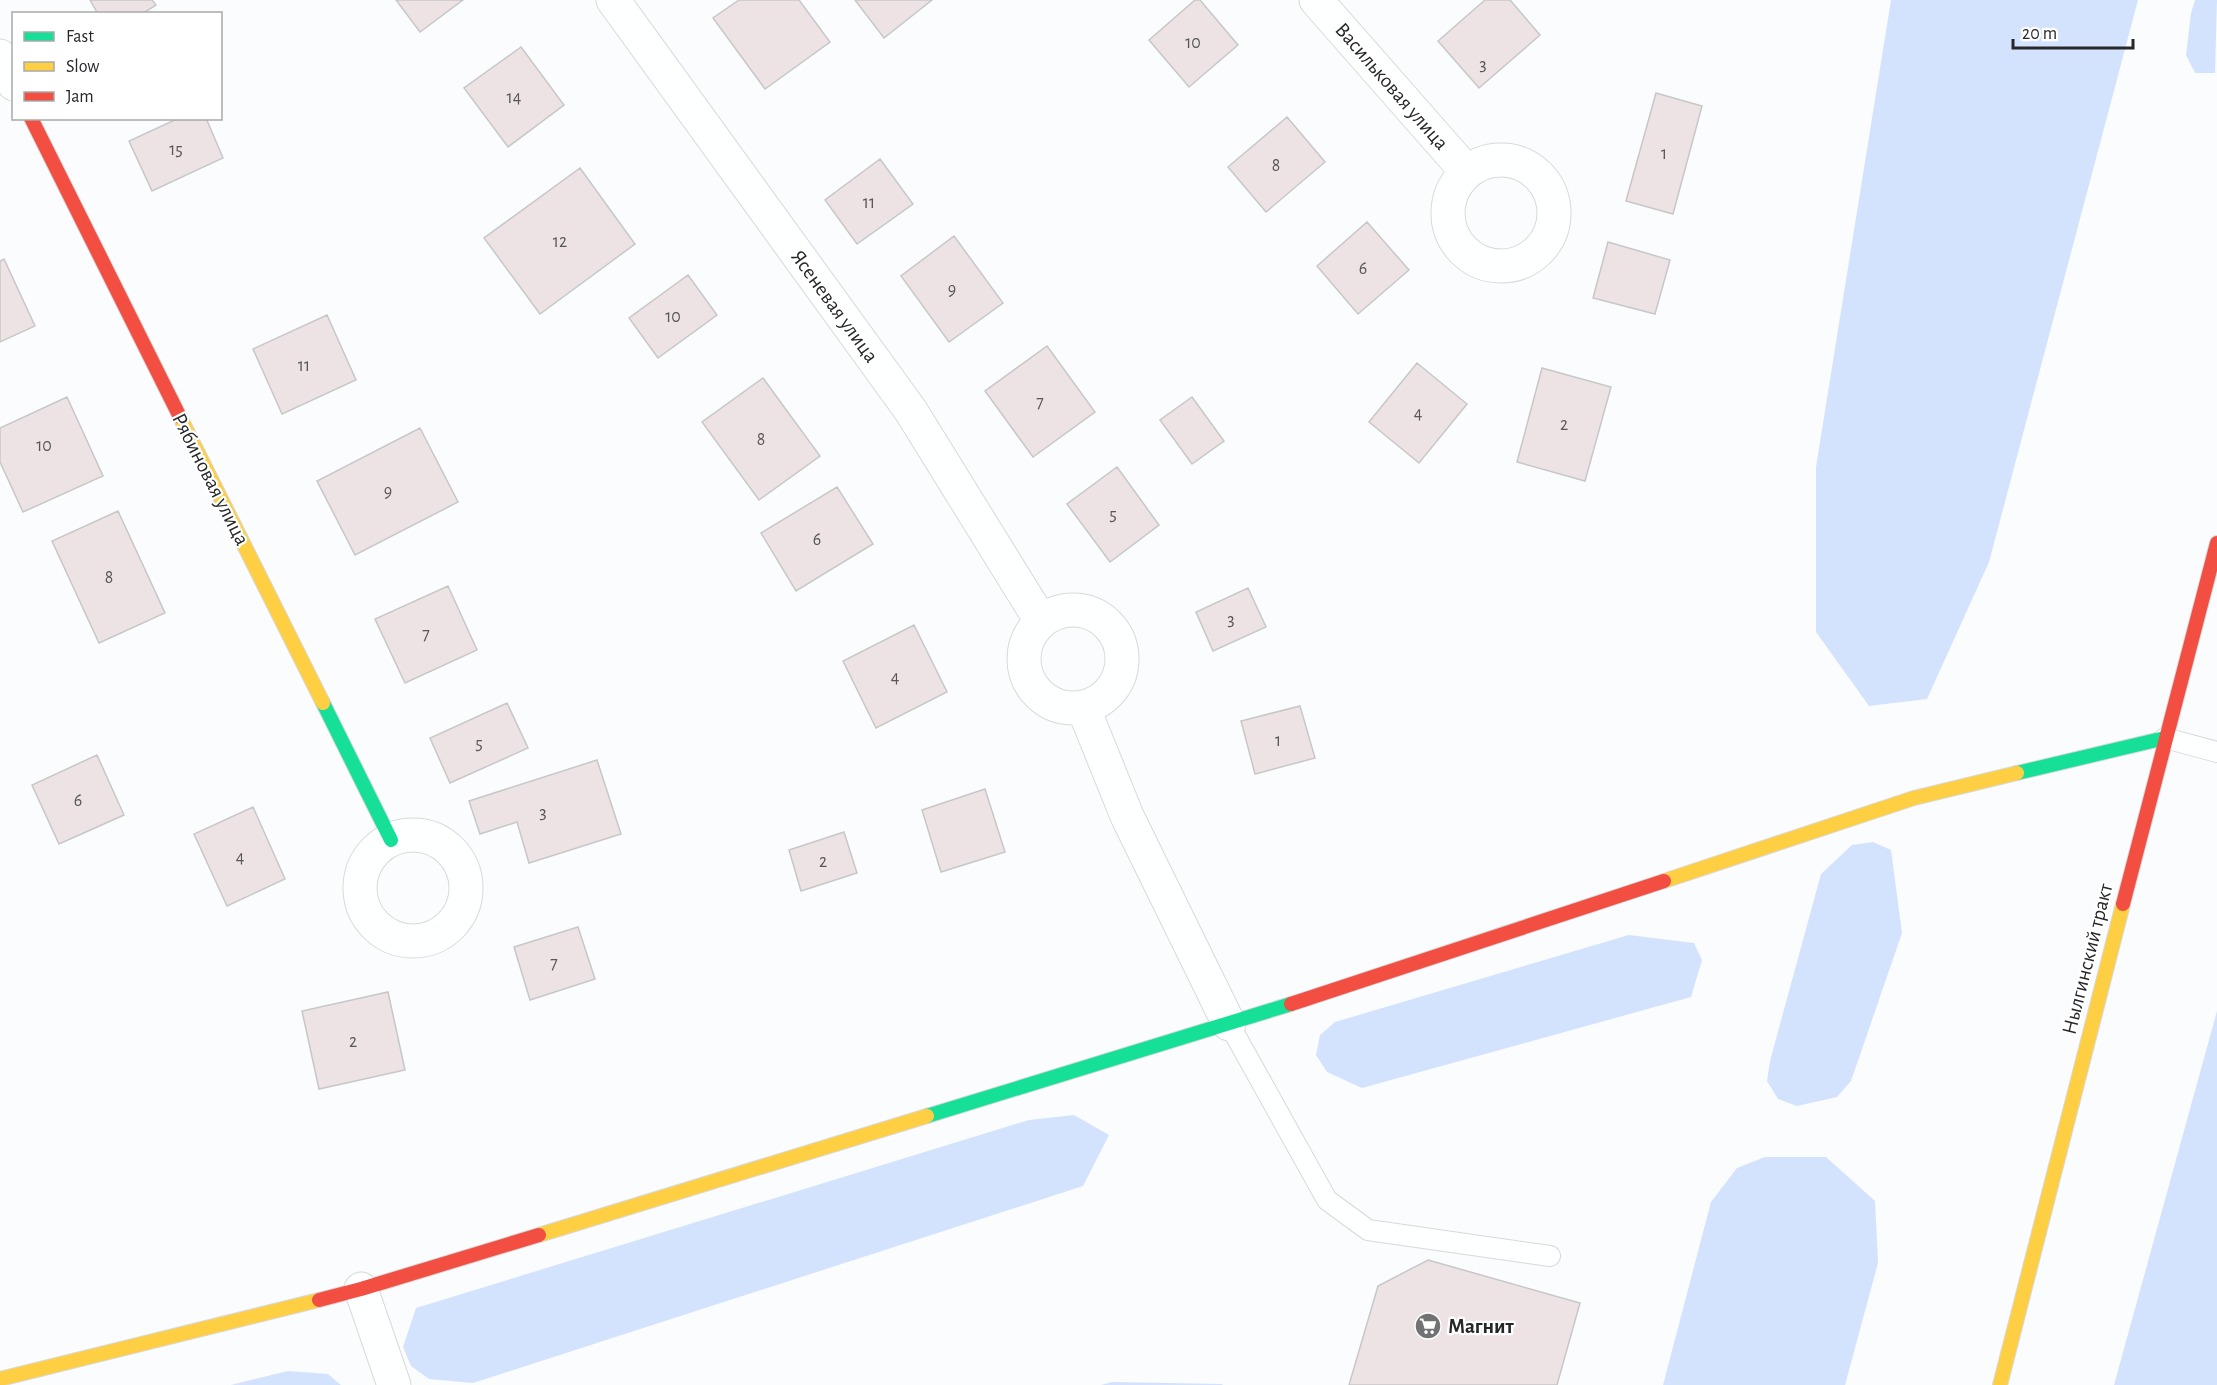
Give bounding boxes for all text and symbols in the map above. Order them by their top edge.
legend [12,12,222,120]
scale bar [2013,12,2133,50]
street label: Васильковая улица [1331,19,1453,154]
text: 20 m [2022,25,2057,43]
text: Fast [66,28,94,46]
house number: 10 [1185,34,1201,52]
house number: 3 [1479,56,1487,74]
text: Slow [66,58,99,76]
text: Jam [66,88,94,106]
house number: 14 [507,89,522,107]
house number: 15 [169,141,183,159]
house number: 1 [1661,145,1667,163]
house number: 8 [1272,157,1280,175]
house number: 11 [863,194,875,212]
house number: 12 [553,233,567,251]
street label: Ясеневая улица [787,246,882,367]
house number: 6 [1359,260,1367,278]
house number: 9 [948,281,956,299]
house number: 10 [665,308,681,326]
house number: 11 [298,357,310,375]
house number: 7 [1036,394,1044,412]
house number: 4 [1414,405,1423,423]
street label: Рябиновая улица [168,410,253,549]
house number: 2 [1560,416,1568,434]
house number: 8 [757,431,765,449]
house number: 10 [36,437,52,455]
house number: 9 [384,483,392,501]
house number: 5 [1109,506,1117,524]
house number: 6 [813,531,821,549]
house number: 8 [105,569,113,587]
house number: 3 [1227,611,1235,629]
house number: 7 [422,626,430,644]
house number: 4 [891,669,900,687]
house number: 1 [1275,732,1281,750]
house number: 5 [475,735,483,753]
house number: 6 [74,792,82,810]
house number: 3 [539,804,547,822]
house number: 4 [236,849,245,867]
house number: 2 [819,853,827,871]
street label: Нылгинский тракт [2059,881,2117,1037]
house number: 7 [550,955,558,973]
house number: 2 [349,1033,357,1051]
supermarket icon: Магнит [1413,1311,1443,1341]
place label: Магнит [1448,1316,1514,1337]

